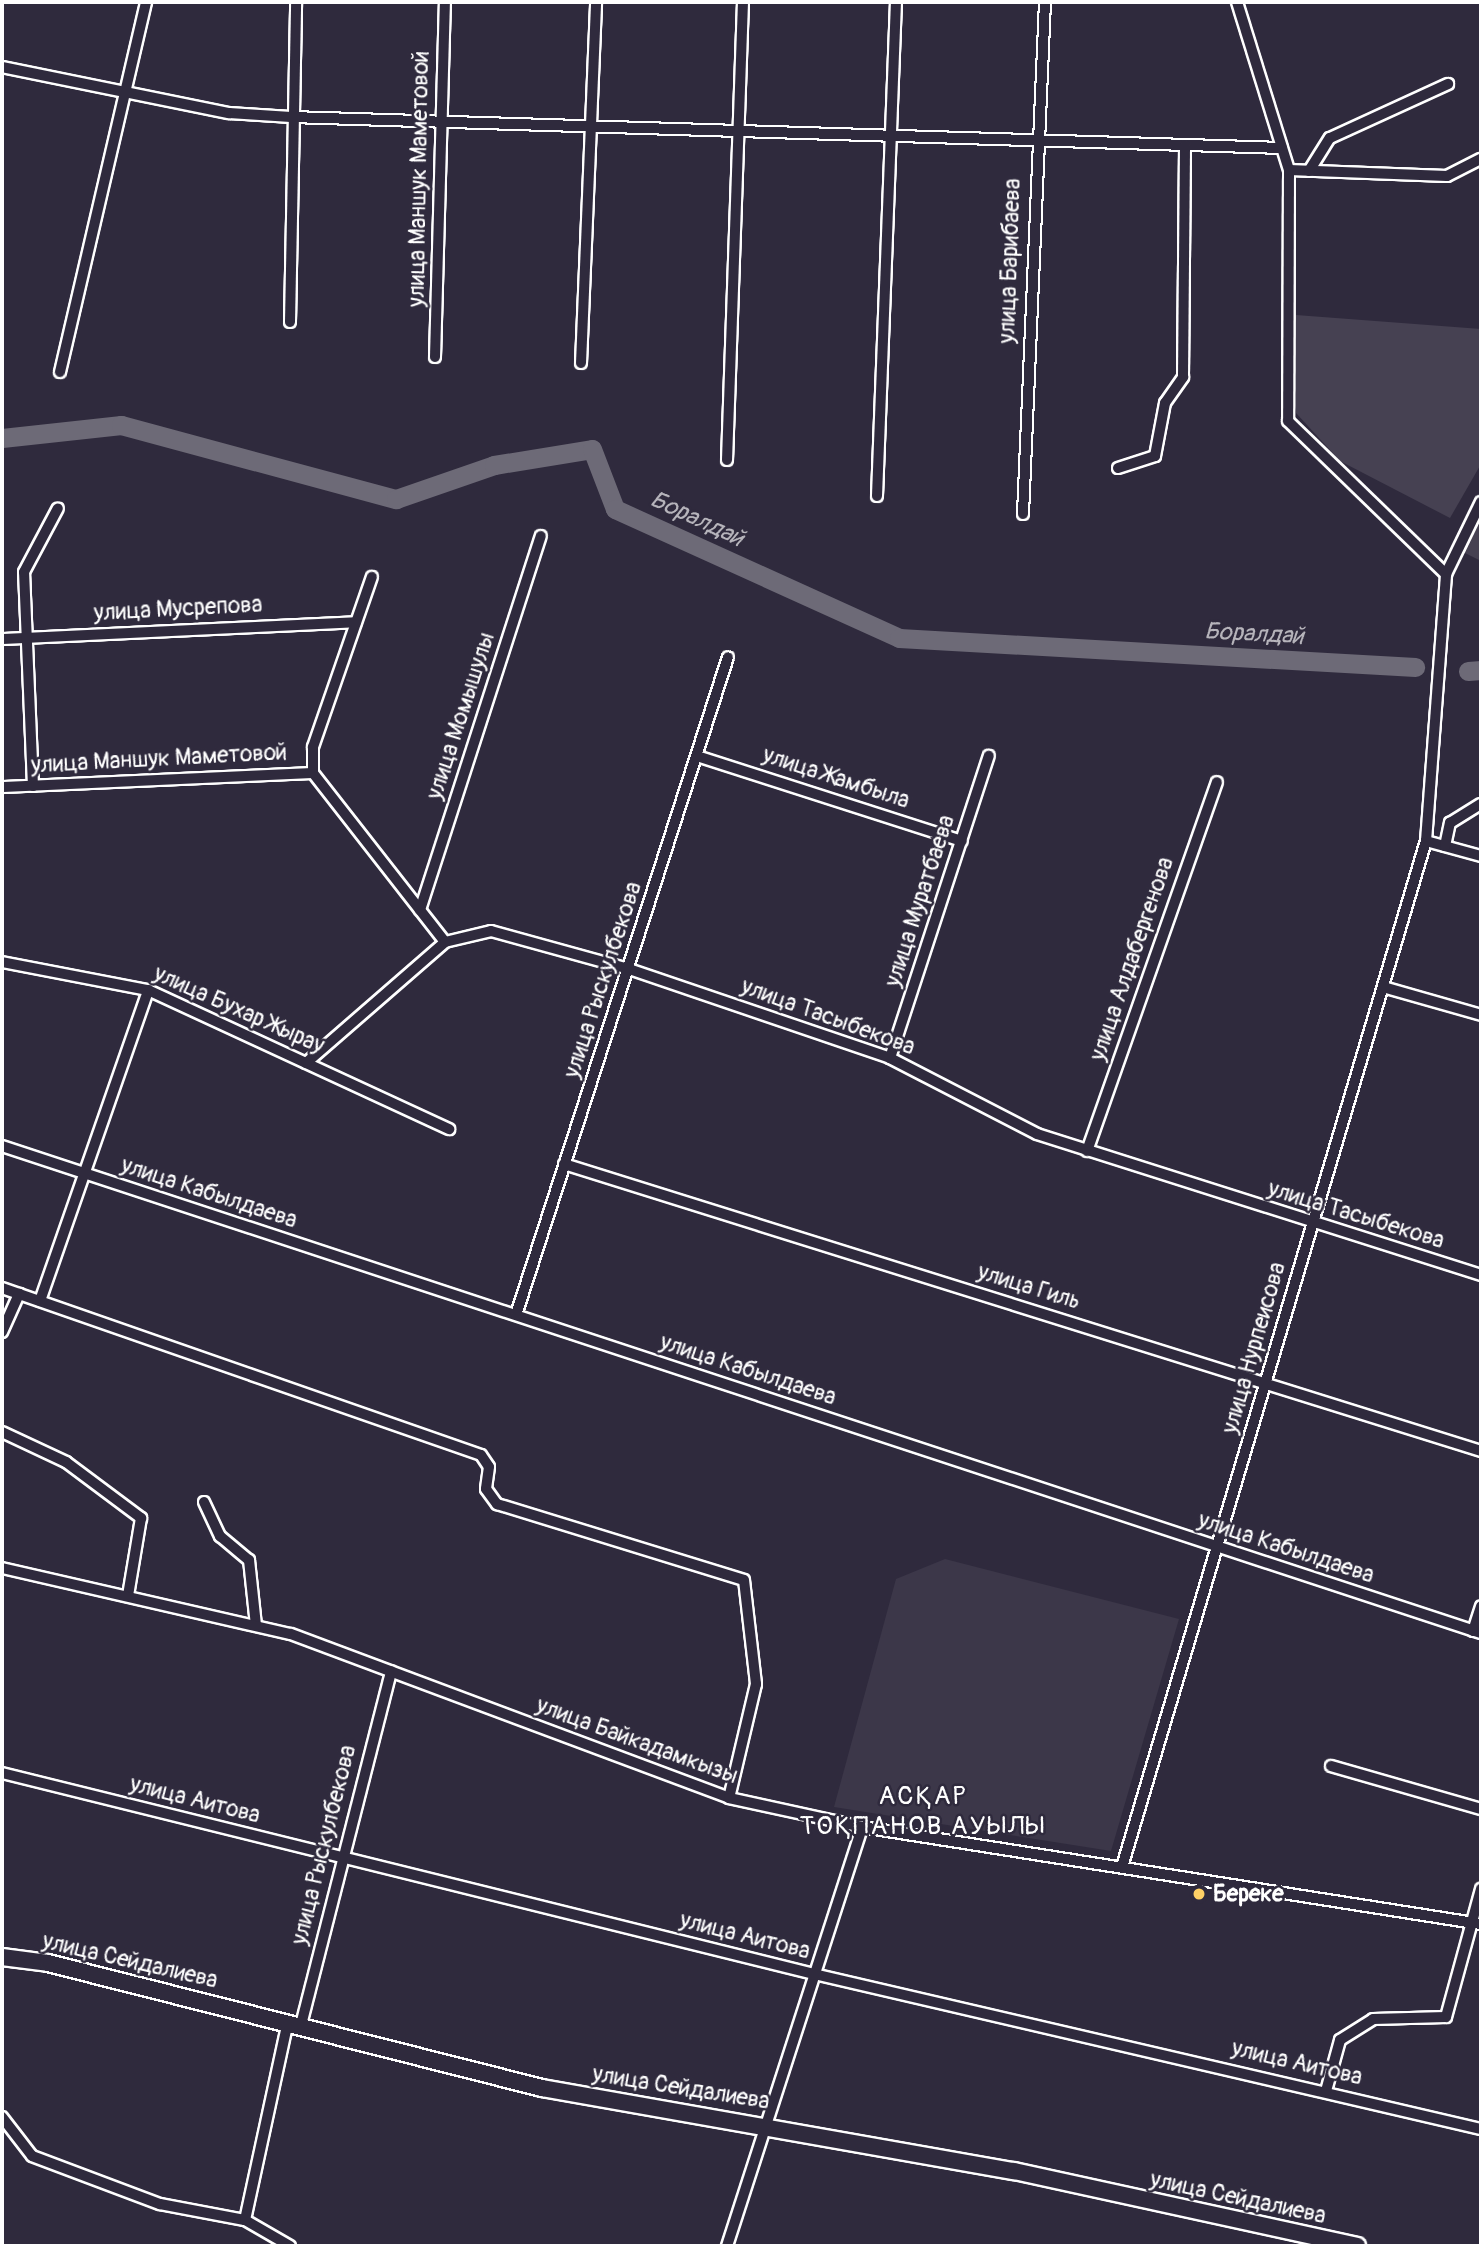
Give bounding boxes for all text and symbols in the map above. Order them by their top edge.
street label: улица Маншук Маметовой [403,51,435,307]
street label: улица Барибаева [993,178,1027,344]
water label: Боралдай [646,485,748,553]
street label: улица Мусрепова [93,591,263,627]
water label: Боралдай [1204,617,1304,651]
street label: улица Момышулы [421,629,501,803]
street label: улица Маншук Маметовой [30,739,288,779]
street label: улица Жамбыла [759,741,913,815]
street label: улица Муратбаева [879,812,961,990]
street label: улица Алдабергенова [1084,854,1180,1064]
street label: улица Рыскулбекова [558,878,648,1082]
street label: улица Бухар Жырау [149,960,329,1060]
street label: улица Тасыбекова [737,973,919,1061]
street label: улица Кабылдаева [118,1152,300,1234]
street label: улица Тасыбекова [1264,1175,1448,1255]
street label: улица Гиль [974,1258,1084,1316]
street label: улица Нурпеисова [1216,1259,1292,1437]
street label: улица Кабылдаева [657,1329,839,1411]
street label: улица Кабылдаева [1195,1507,1377,1589]
street label: улица Байкадамкызы [532,1692,742,1790]
street label: улица Рыскулбекова [286,1742,362,1948]
street label: улица Аитова [127,1770,263,1830]
district label: АСҚАР ТОҚПАНОВ АУЫЛЫ [801,1781,1045,1842]
place label: Береке [1213,1880,1284,1908]
marker: Береке [1191,1886,1207,1902]
street label: улица Аитова [677,1906,813,1966]
street label: улица Сейдалиева [40,1927,220,1995]
street label: улица Аитова [1229,2035,1365,2091]
street label: улица Сейдалиева [590,2060,772,2116]
street label: улица Сейдалиева [1148,2166,1328,2230]

